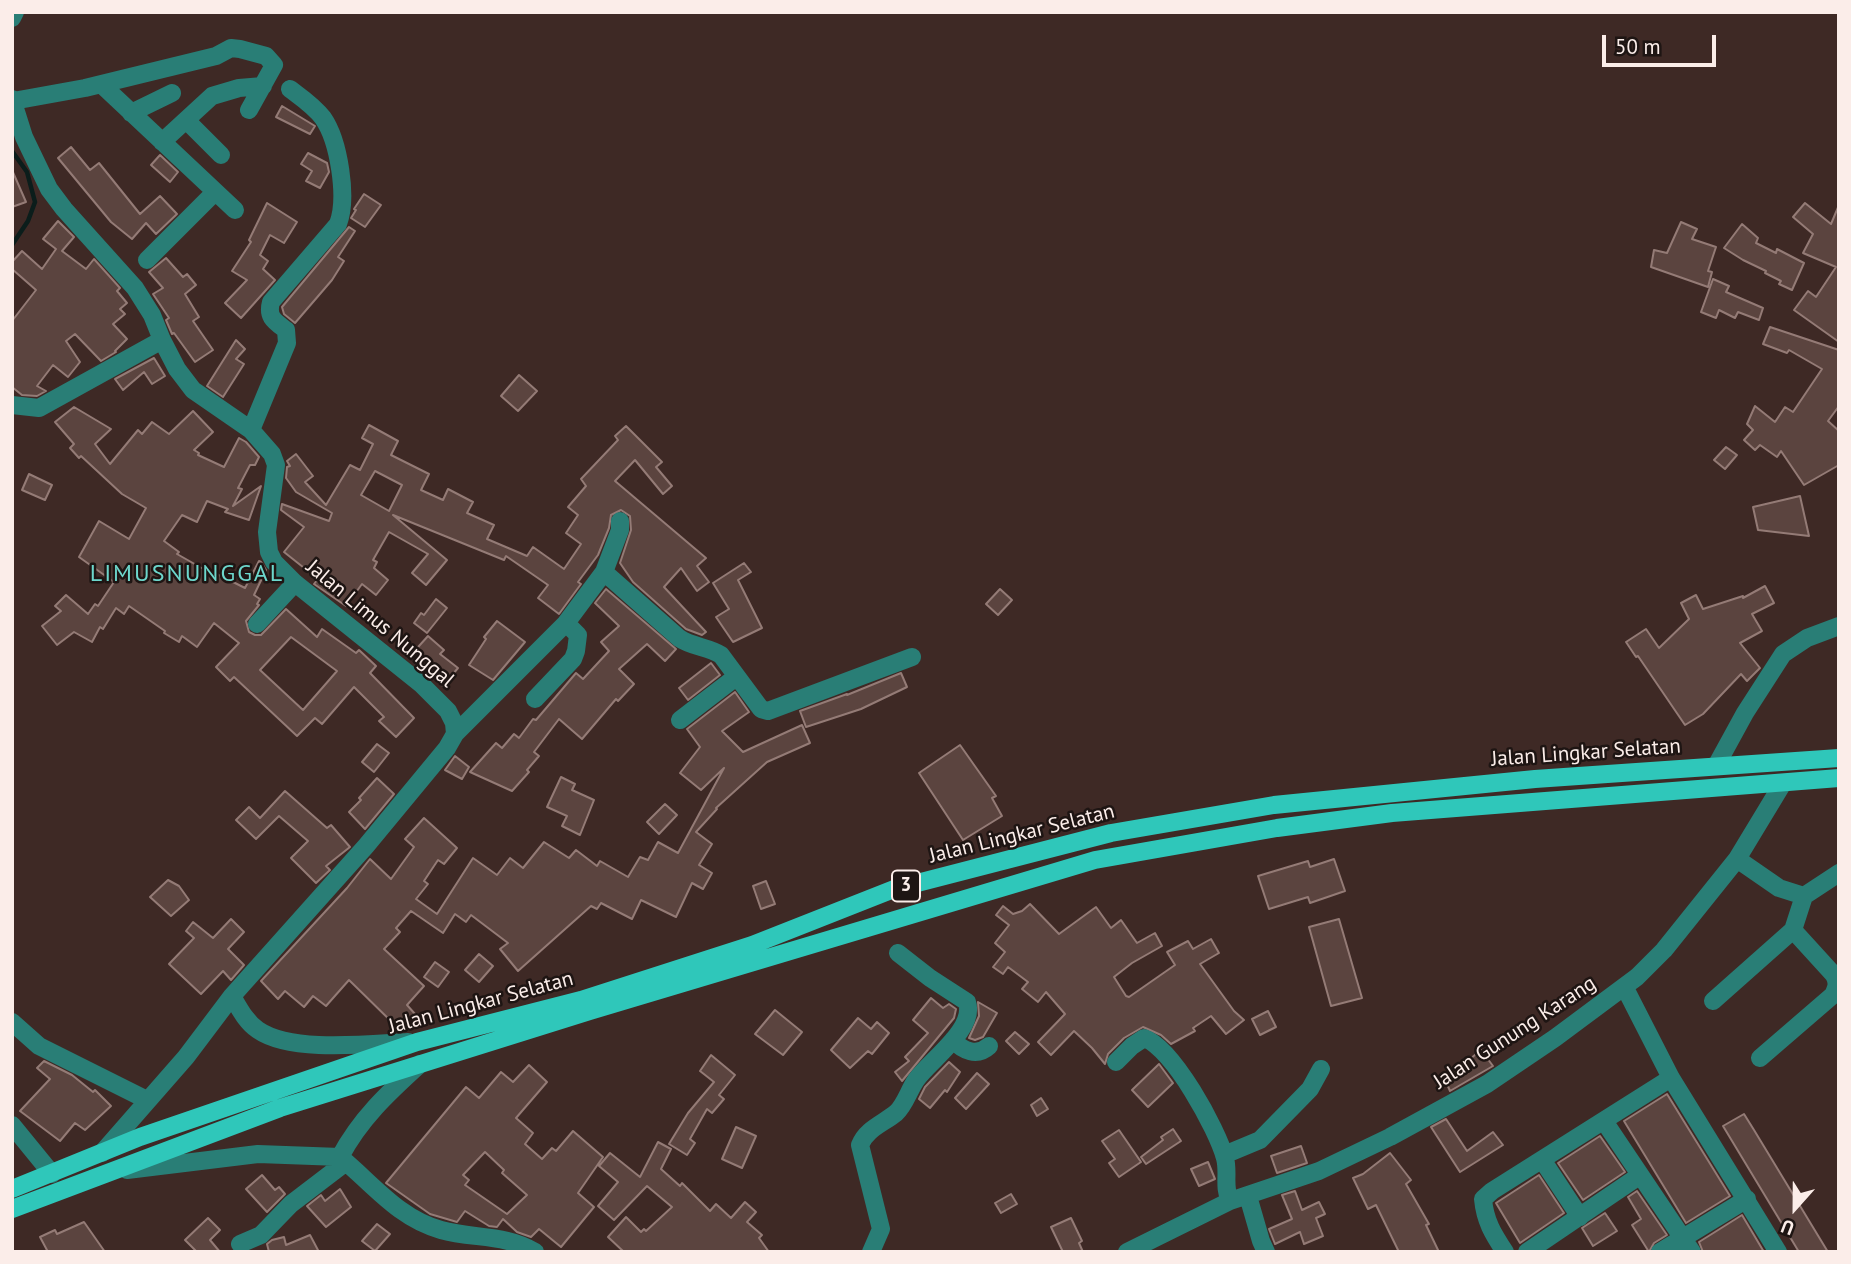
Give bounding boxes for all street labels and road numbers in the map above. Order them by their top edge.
street label: Jalan Limus Nunggal [301,555,459,693]
street label: Jalan Lingkar Selatan [1490,734,1682,772]
street label: Jalan Lingkar Selatan [927,799,1117,869]
road number: 3 [892,870,920,902]
street label: Jalan Lingkar Selatan [386,966,576,1040]
street label: Jalan Gunung Karang [1429,971,1601,1095]

